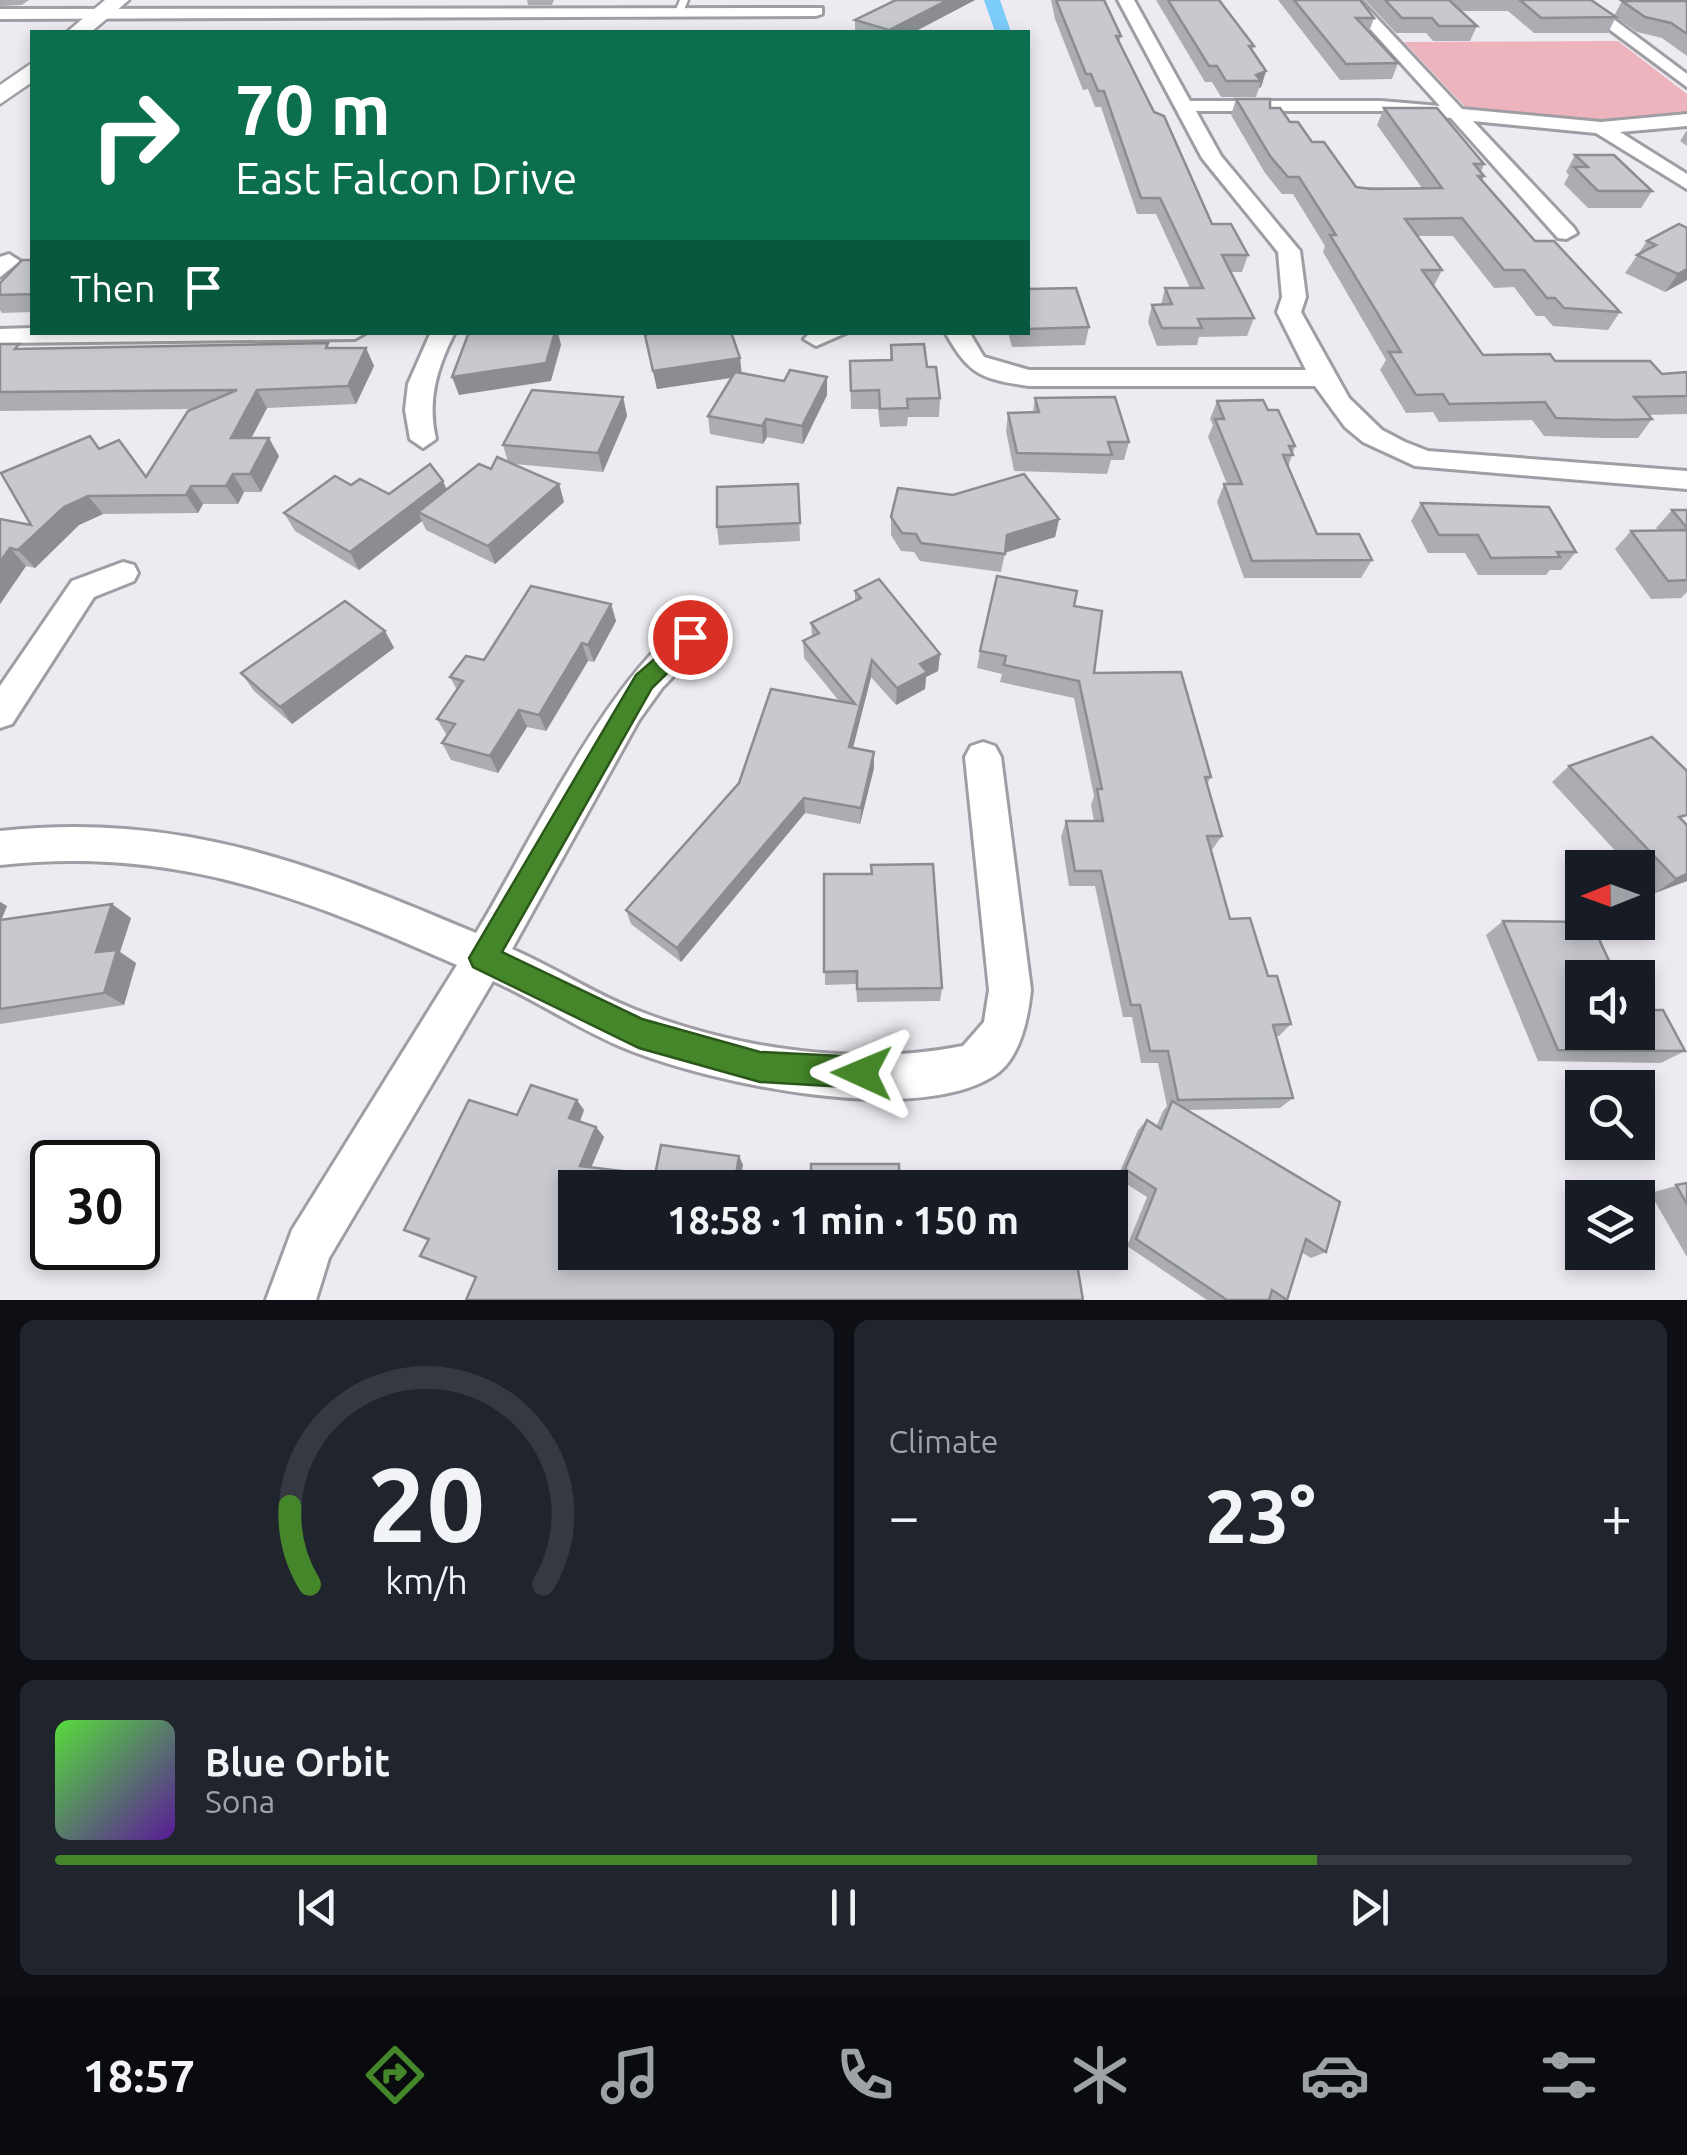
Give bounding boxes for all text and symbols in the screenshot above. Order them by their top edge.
icon: right [70,70,200,200]
text: 70 m [235,70,391,148]
text: East Falcon Drive [235,152,577,203]
icon: arrive [176,260,231,315]
text: Then [70,267,156,309]
pin [648,595,733,680]
icon: arrive [663,610,718,665]
north arrow [1565,850,1655,940]
map controls [1565,850,1655,1270]
button: sound [1565,960,1655,1050]
position arrow [810,1021,914,1125]
button: search [1565,1070,1655,1160]
speed limit sign: 30 [30,1140,160,1270]
button: layers [1565,1180,1655,1270]
text: 18:58 · 1 min · 150 m [667,1199,1019,1241]
text: Climate [889,1423,999,1459]
text: 20 [368,1445,485,1562]
text: 23° [1205,1473,1316,1557]
text: − [889,1485,920,1546]
text: + [1601,1485,1632,1546]
text: km/h [385,1561,468,1601]
text: Blue Orbit [205,1741,390,1783]
text: Sona [205,1783,275,1819]
icon: previous [290,1880,345,1935]
icon: pause [816,1880,871,1935]
icon: next [1342,1880,1397,1935]
icon: directions [360,2040,430,2110]
icon: music [595,2040,665,2110]
icon: phone [830,2040,900,2110]
icon: climate [1065,2040,1135,2110]
icon: car [1300,2040,1370,2110]
icon: filters [1534,2040,1604,2110]
text: 18:57 [82,2050,195,2101]

